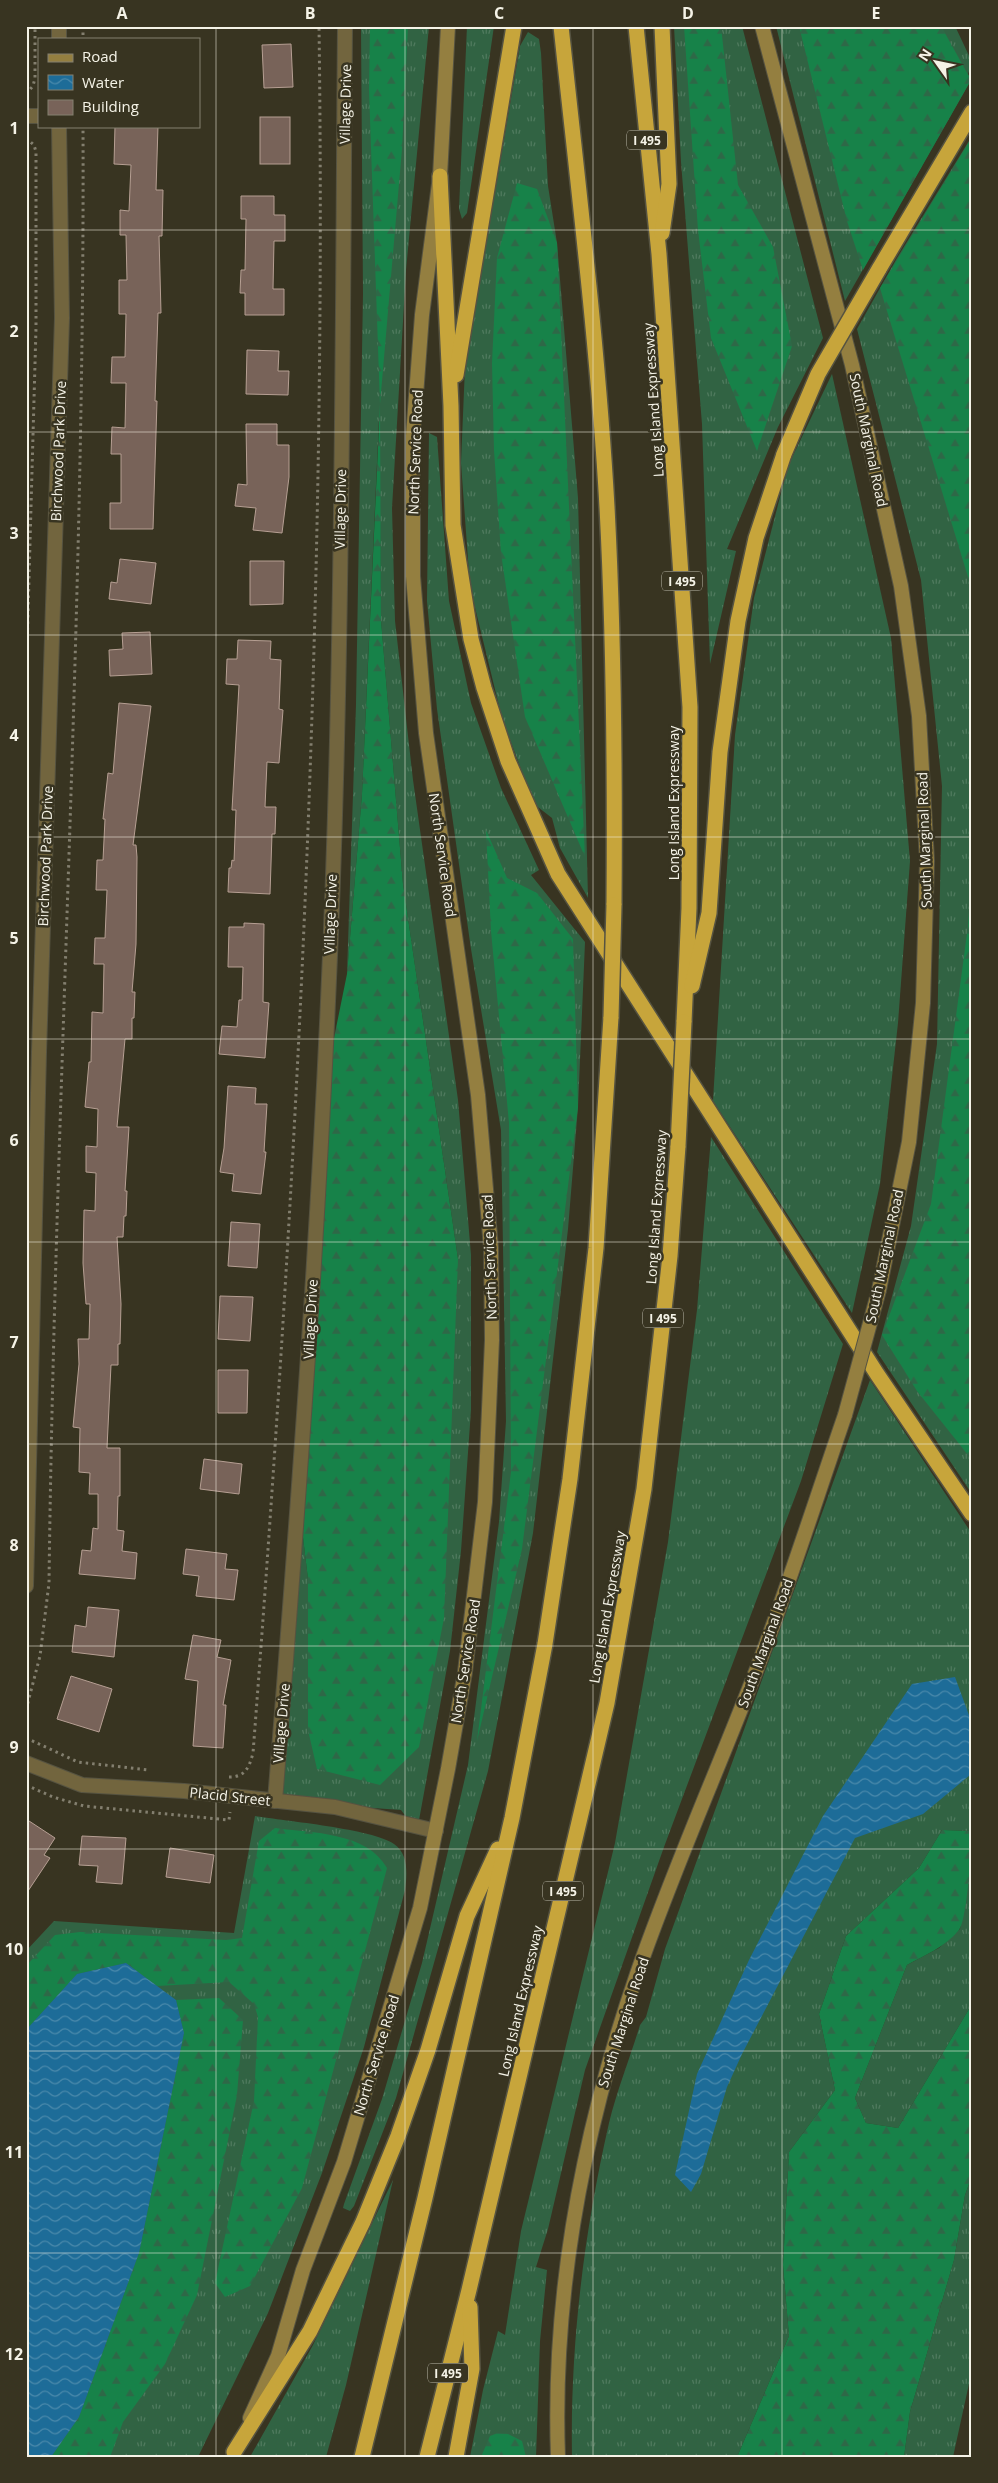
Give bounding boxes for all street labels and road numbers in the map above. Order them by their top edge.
street label: Village Drive [335,64,355,144]
road number: I 495 [627,130,667,150]
street label: Long Island Expressway [638,321,668,478]
street label: South Marginal Road [846,371,892,509]
street label: Birchwood Park Drive [46,380,70,522]
street label: North Service Road [403,389,427,515]
street label: Village Drive [330,469,350,549]
road number: I 495 [662,572,702,590]
street label: Long Island Expressway [664,725,683,880]
street label: South Marginal Road [912,772,936,908]
street label: Birchwood Park Drive [33,785,57,927]
street label: North Service Road [425,792,461,918]
street label: Village Drive [319,874,341,954]
street label: Long Island Expressway [641,1128,671,1285]
street label: South Marginal Road [861,1187,907,1325]
street label: North Service Road [477,1194,501,1320]
street label: Village Drive [298,1278,322,1359]
road number: I 495 [643,1309,683,1328]
street label: Long Island Expressway [584,1528,630,1685]
street label: South Marginal Road [733,1576,797,1710]
street label: North Service Road [446,1598,484,1724]
street label: Village Drive [268,1682,294,1764]
street label: Placid Street [189,1782,271,1810]
road number: I 495 [543,1882,583,1900]
street label: Long Island Expressway [493,1923,547,2078]
street label: South Marginal Road [593,1954,653,2090]
street label: North Service Road [349,1992,403,2118]
road number: I 495 [428,2364,468,2382]

